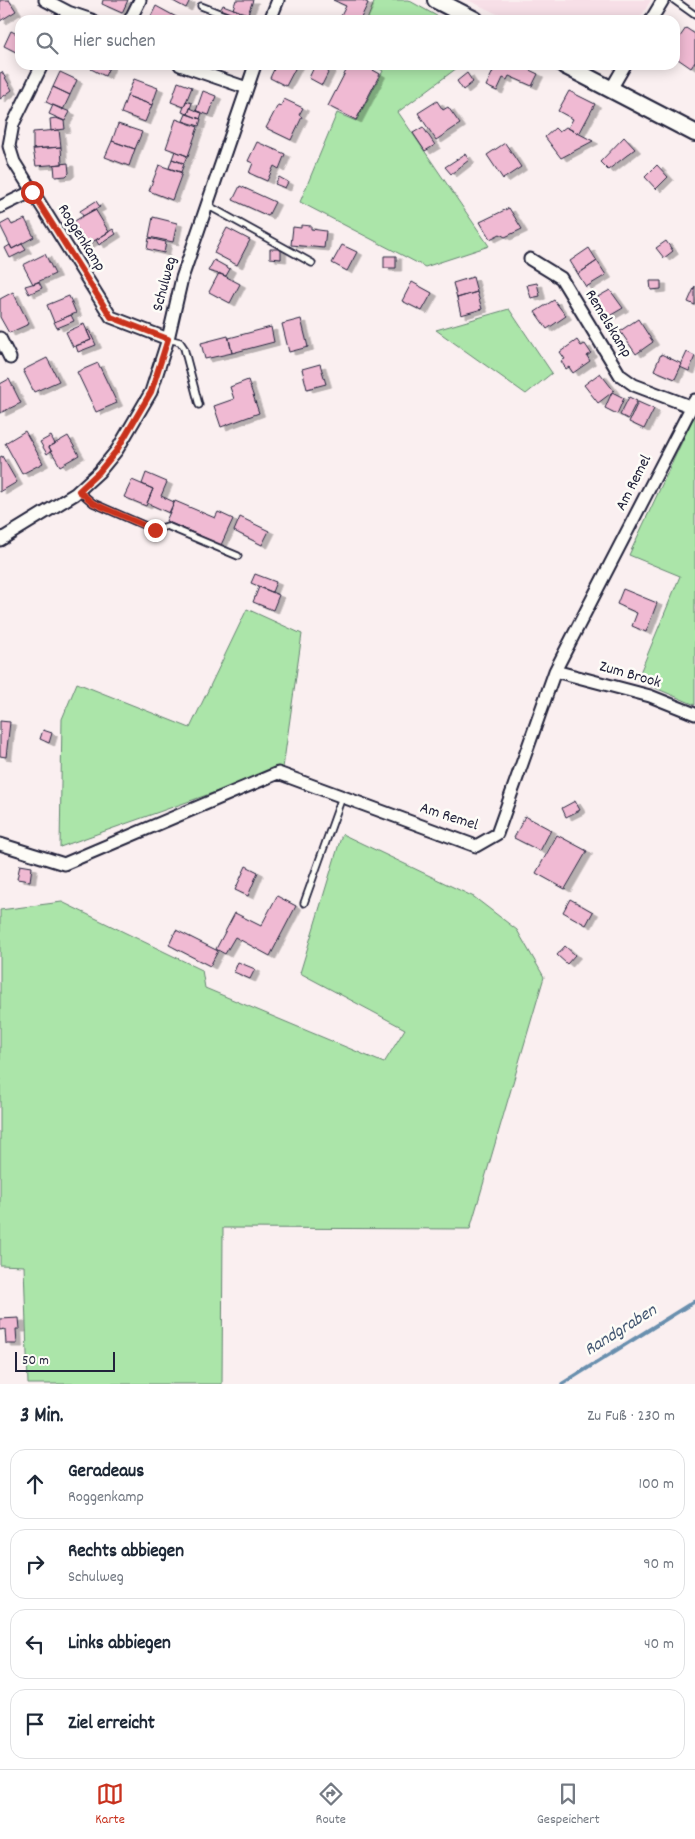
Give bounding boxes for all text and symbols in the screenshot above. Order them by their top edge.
search box [15,15,680,70]
icon: search [33,29,61,57]
text: Hier suchen [73,29,156,56]
route start [21,181,44,204]
street label: Roggenkamp [51,200,111,276]
street label: Schulweg [147,254,183,314]
street label: Remelskamp [579,286,637,362]
street label: Am Remel [610,451,658,515]
route end [144,519,167,542]
street label: Zum Brook [597,655,663,695]
street label: Am Remel [417,797,481,837]
water label: Randgraben [580,1299,663,1363]
scale bar [15,1349,115,1372]
text: 50 m [22,1351,49,1371]
text: 3 Min. [20,1402,63,1432]
text: Zu Fuß · 230 m [587,1405,675,1428]
text: Geradeaus [68,1459,144,1486]
icon: ahead [21,1470,49,1498]
text: 100 m [638,1473,674,1496]
text: Roggenkamp [68,1486,144,1509]
text: Rechts abbiegen [68,1539,184,1566]
icon: right [21,1550,49,1578]
text: 90 m [643,1553,674,1576]
text: Schulweg [68,1566,124,1589]
icon: left [21,1630,49,1658]
text: Links abbiegen [68,1631,171,1658]
text: 40 m [644,1633,674,1656]
icon: arrive [21,1710,49,1738]
text: Ziel erreicht [68,1711,155,1738]
tab: Karte [95,1780,125,1830]
tab: Route [316,1780,346,1830]
tab: Gespeichert [537,1780,600,1830]

